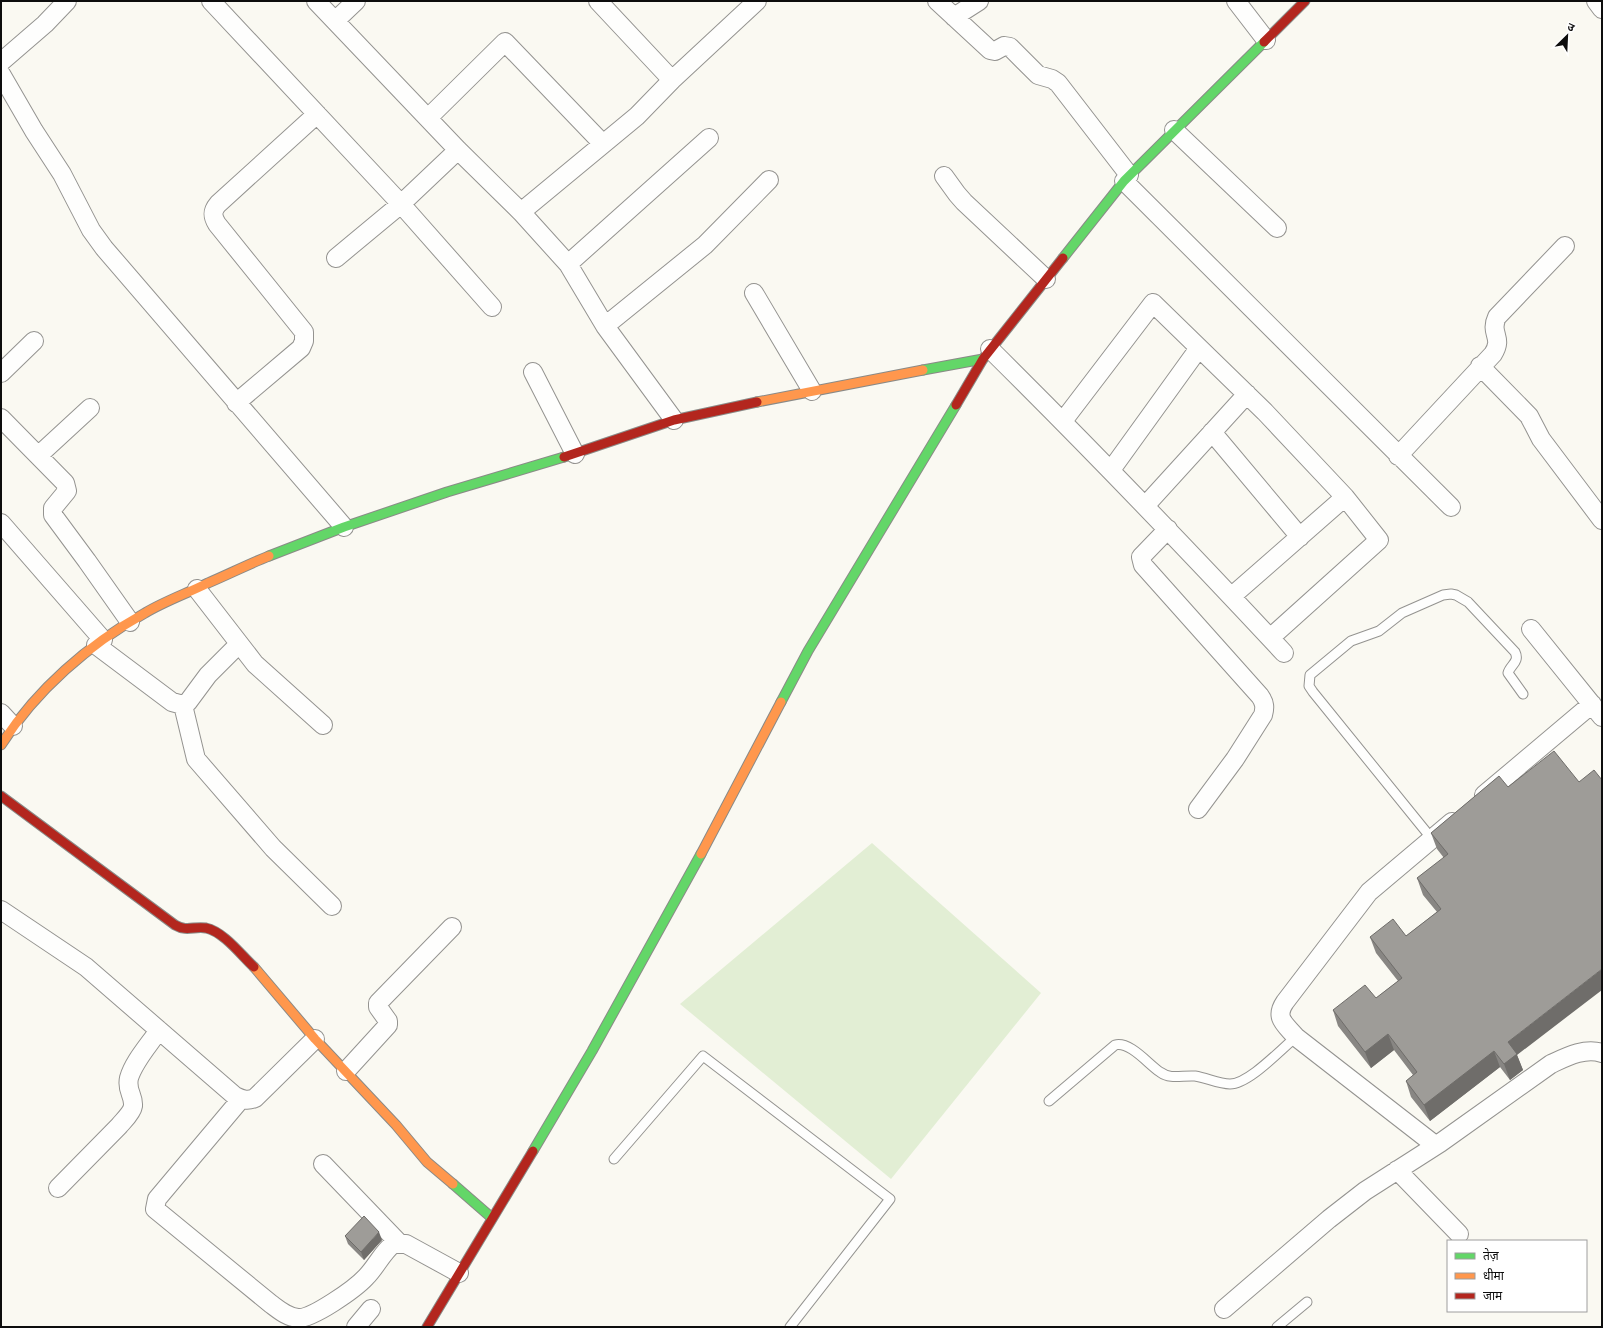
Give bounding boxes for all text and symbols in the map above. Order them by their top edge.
north arrow [1547,16,1587,56]
text: उ [1566,20,1577,34]
legend [1447,1240,1587,1312]
text: तेज़ [1483,1248,1500,1263]
text: धीमा [1483,1268,1505,1283]
text: जाम [1483,1289,1503,1303]

